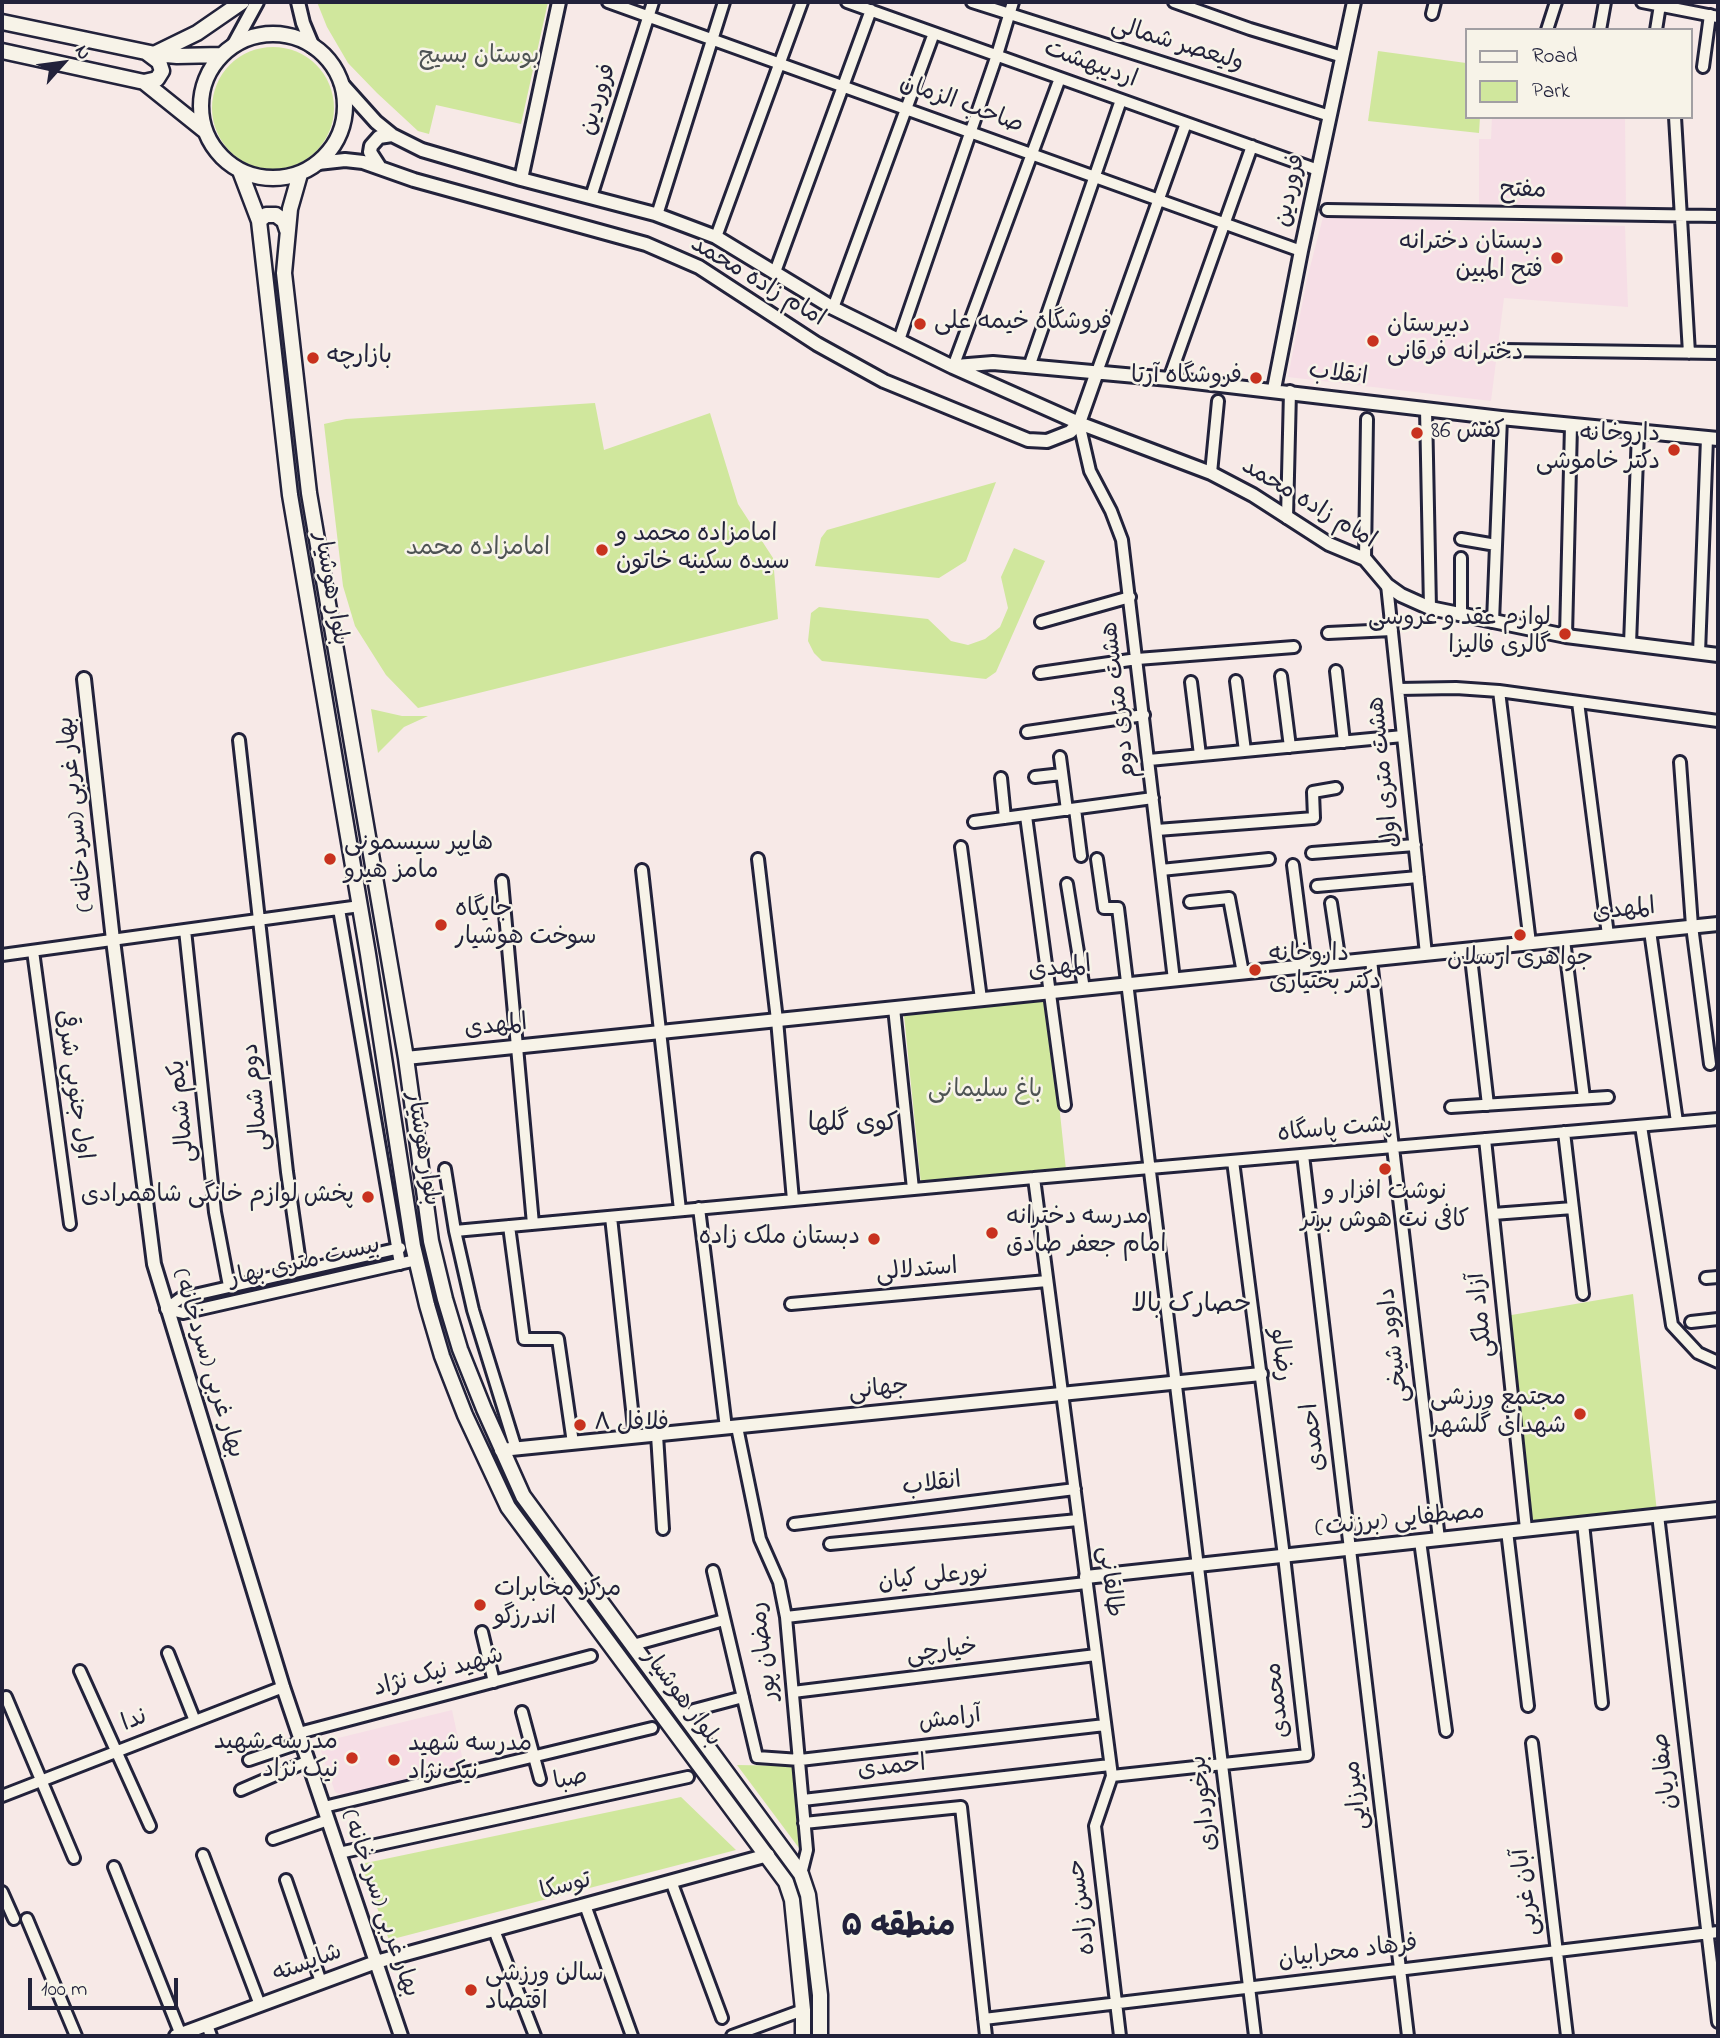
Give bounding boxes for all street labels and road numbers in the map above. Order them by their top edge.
street label: ولیعصر شمالی [1107,12,1247,80]
street label: اردیبهشت [1039,36,1141,96]
street label: فروردین [575,61,625,139]
street label: صاحب الزمان [895,70,1027,142]
street label: فروردین [1270,152,1314,230]
street label: مفتح [1500,177,1546,207]
street label: امام زاده محمد [684,231,830,335]
street label: انقلاب [1307,358,1369,394]
street label: امام زاده محمد [1235,453,1381,557]
street label: بلوار هوشیار [305,530,353,648]
street label: هشت متری دوم [1097,620,1145,780]
street label: هشت متری اول [1364,695,1408,849]
street label: بهار غربی (سردخانه) [53,715,103,913]
street label: المهدی [1591,894,1657,930]
street label: المهدی [1027,952,1093,988]
street label: اول جنوبی شرقی [47,1008,97,1162]
street label: المهدی [463,1010,529,1046]
street label: دوم شمالی [238,1042,278,1152]
street label: یکم شمالی [164,1058,204,1164]
street label: بلوار هوشیار [398,1090,444,1208]
street label: پشت پاسگاه [1276,1112,1394,1150]
street label: بیست متری بهار [226,1233,384,1295]
street label: استدلالی [875,1254,959,1290]
street label: بهار غربی (سردخانه) [164,1266,248,1462]
street label: آزاد ملکی [1464,1271,1502,1359]
street label: داوود شیخی [1375,1286,1417,1404]
street label: رضالو [1261,1327,1297,1383]
street label: جهانی [847,1374,911,1408]
street label: احمدی [1298,1401,1334,1473]
street label: انقلاب [901,1468,963,1504]
street label: مصطفایی (برزنت) [1314,1499,1486,1545]
street label: طالقانی [1089,1545,1127,1619]
street label: نورعلی کیان [877,1559,991,1599]
street label: رمضان پور [746,1600,786,1702]
street label: خیارچی [905,1634,979,1672]
street label: شهید نیک نژاد [371,1643,507,1705]
street label: بلوار هوشیار [634,1644,726,1754]
street label: محمدی [1261,1660,1299,1740]
street label: آرامش [917,1703,983,1739]
street label: ندا [118,1704,152,1740]
street label: صفاریان [1648,1731,1686,1811]
street label: احمدی [856,1751,928,1787]
street label: برخورداری [1186,1753,1226,1853]
street label: میرزایی [1339,1759,1377,1831]
street label: صبا [551,1763,591,1799]
street label: بهار غربی (سردخانه) [332,1807,424,2001]
street label: آبان غربی [1508,1847,1548,1937]
street label: حسن زاده [1064,1857,1104,1957]
street label: توسکا [537,1867,595,1909]
street label: فرهاد محرابیان [1277,1931,1419,1977]
street label: شایسته [269,1939,347,1991]

